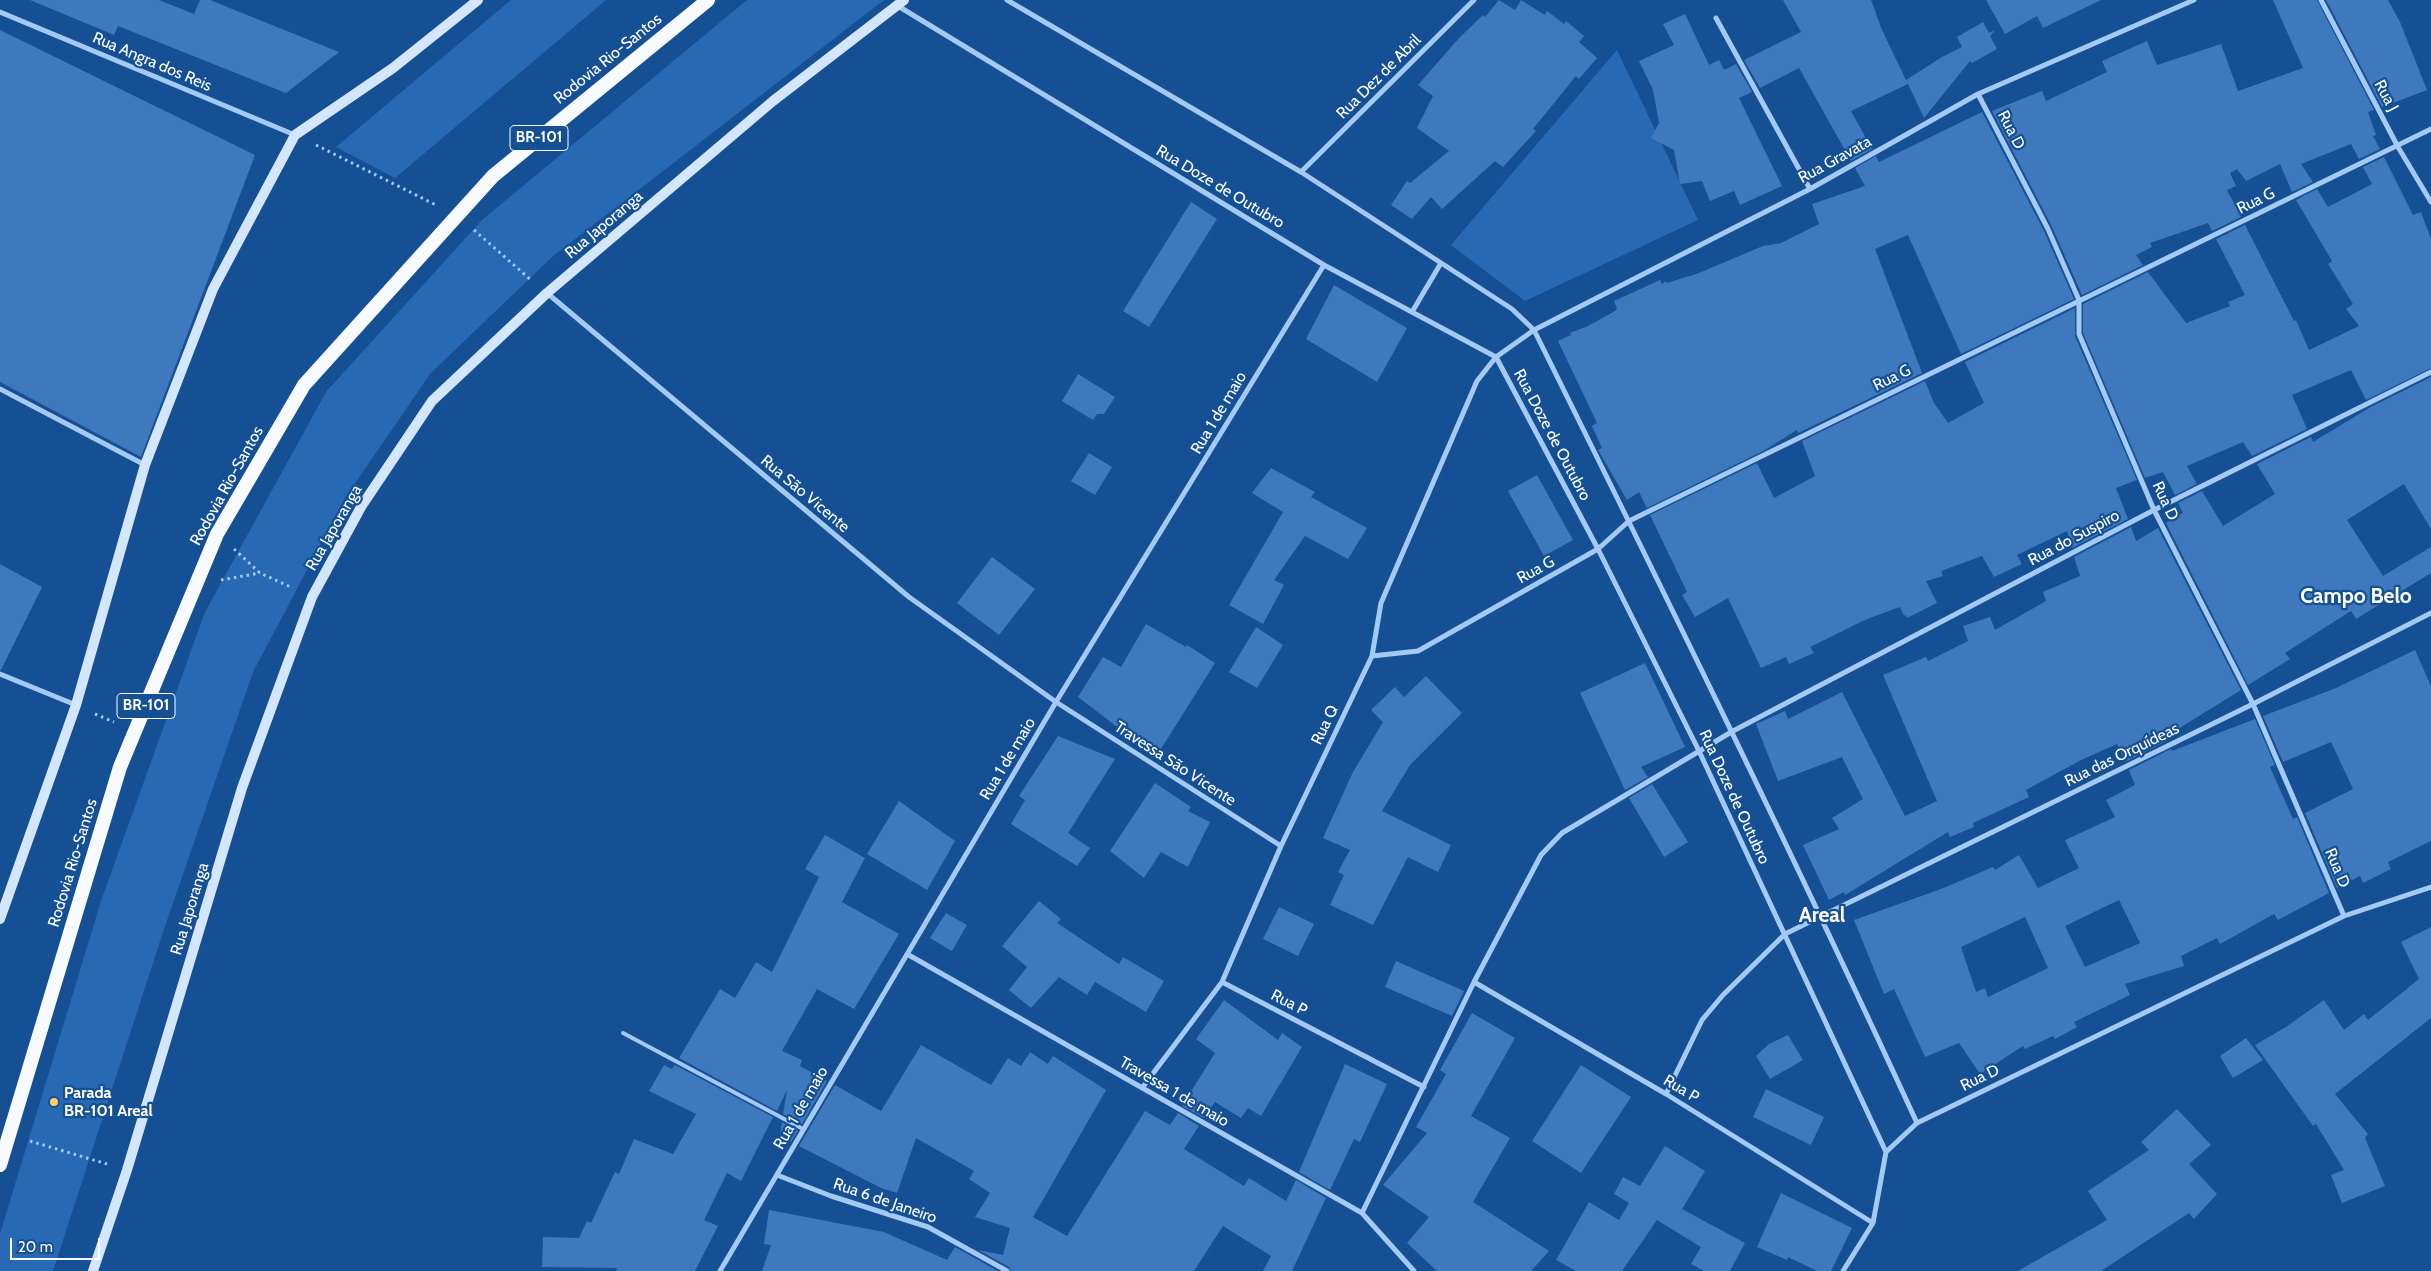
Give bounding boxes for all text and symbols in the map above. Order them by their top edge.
street label: Rodovia Rio-Santos [550,10,666,108]
street label: Rua Angra dos Reis [90,28,214,96]
street label: Rua Dez de Abril [1333,31,1425,123]
street label: Rua J [2370,77,2402,115]
street label: Rua D [1993,107,2029,153]
road number: BR-101 [510,126,568,150]
street label: Rua Gravata [1795,132,1875,188]
street label: Rua Doze de Outubro [1152,141,1288,233]
street label: Rua G [2234,184,2278,218]
street label: Rua Japoranga [561,187,647,263]
street label: Rua G [1870,361,1914,395]
street label: Rua Doze de Outubro [1509,366,1595,504]
street label: Rua 1 de maio [1187,368,1251,458]
street label: Rodovia Rio-Santos [186,423,268,549]
street label: Rua São Vicente [757,451,853,537]
street label: Rua D [2148,478,2182,524]
street label: Rua Japoranga [302,482,366,574]
street label: Rua do Suspiro [2025,506,2123,570]
street label: Rua G [1514,552,1558,588]
district label: Campo Belo [2300,584,2412,610]
road number: BR-101 [117,694,175,718]
street label: Rua Q [1307,702,1343,748]
street label: Rua 1 de maio [976,714,1040,804]
street label: Travessa São Vicente [1111,718,1239,810]
street label: Rua das Orquídeas [2062,719,2182,791]
street label: Rua Doze de Outubro [1694,727,1774,867]
street label: Rodovia Rio-Santos [44,797,102,929]
street label: Rua D [2320,845,2354,891]
street label: Rua Japoranga [167,860,213,958]
district label: Areal [1799,903,1845,929]
street label: Rua P [1268,986,1310,1020]
street label: Travessa 1 de maio [1116,1053,1232,1131]
street label: Rua D [1957,1060,2003,1096]
street label: Rua 1 de maio [770,1063,832,1153]
street label: Rua P [1660,1071,1702,1107]
place label: Parada BR-101 Areal [64,1083,153,1121]
marker: Parada BR-101 Areal [48,1096,60,1108]
street label: Rua 6 de Janeiro [831,1174,939,1228]
scale bar [12,1228,102,1260]
text: 20 m [18,1238,53,1256]

